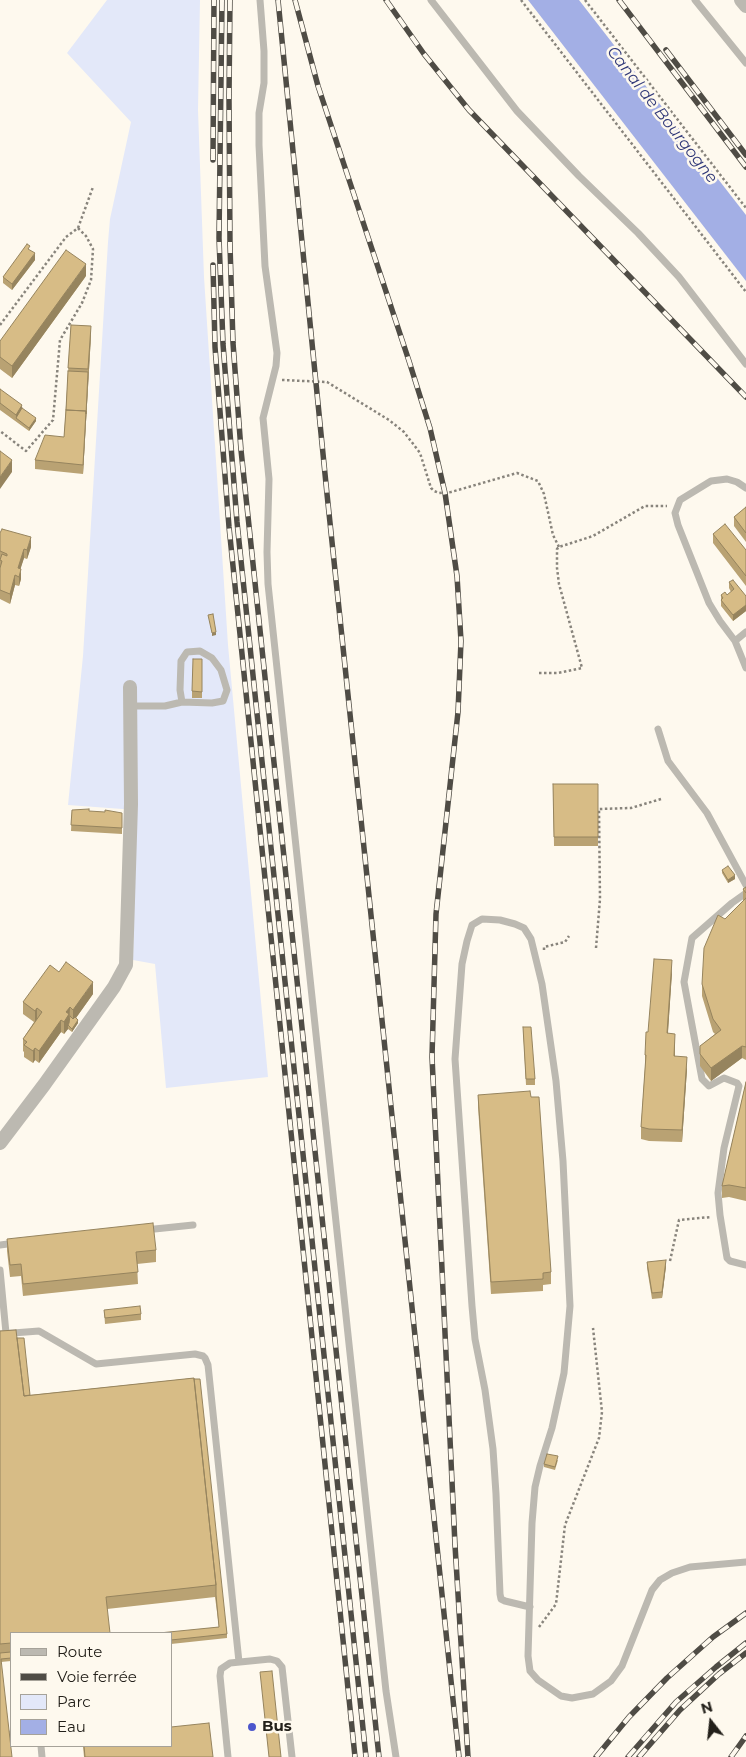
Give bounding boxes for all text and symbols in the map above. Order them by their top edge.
water label: Canal de Bourgogne [603,43,721,187]
legend [10,1632,172,1747]
text: Route [57,1642,102,1661]
text: Voie ferrée [57,1667,137,1686]
text: Parc [57,1692,91,1711]
north arrow [686,1697,736,1747]
text: N [699,1697,715,1718]
text: Eau [57,1717,86,1736]
place label: Bus [262,1718,292,1736]
marker: Bus [246,1721,258,1733]

